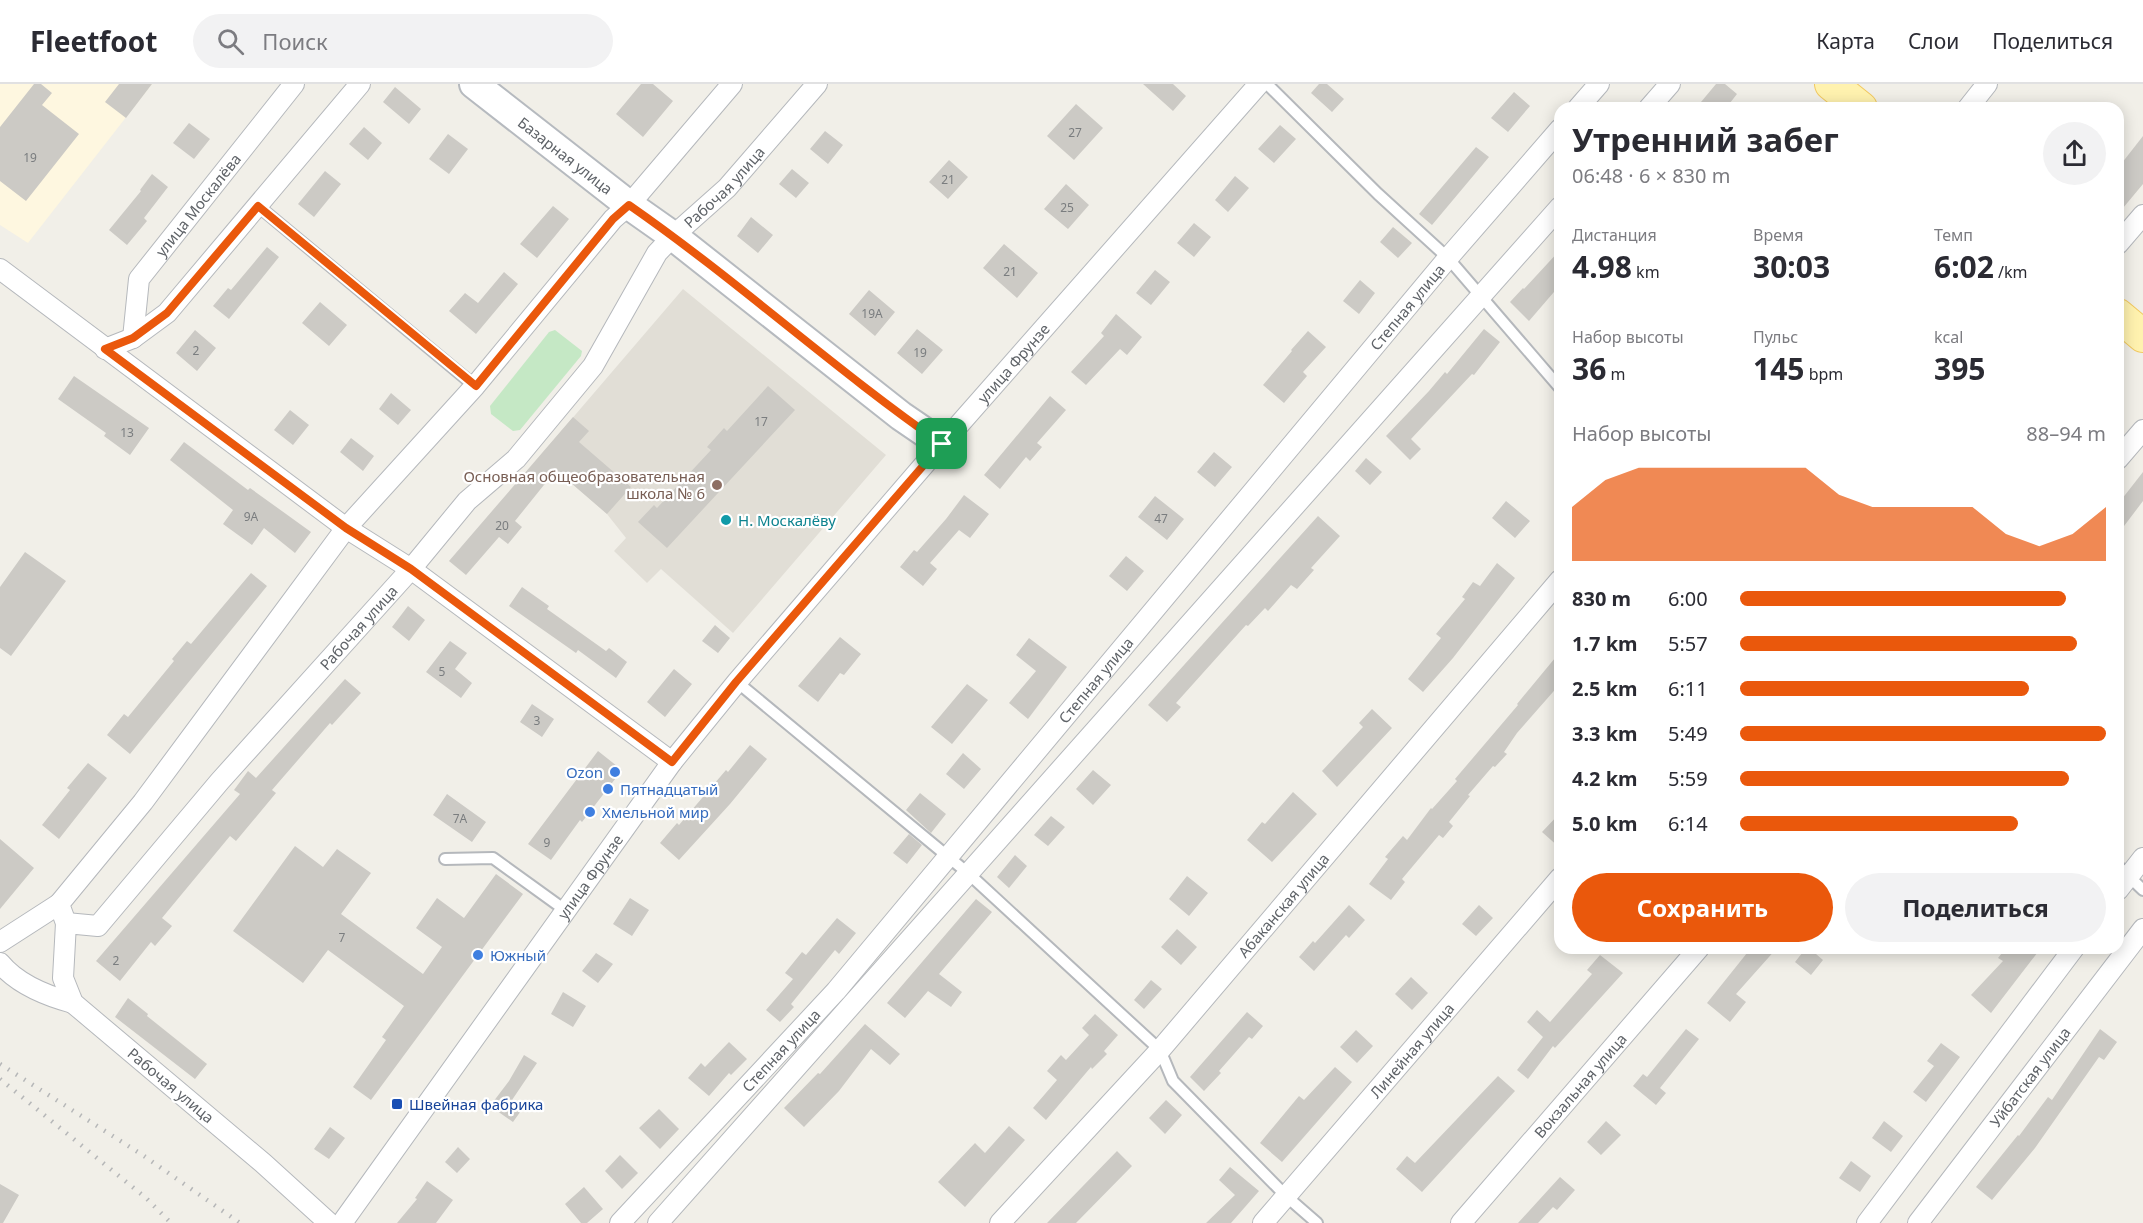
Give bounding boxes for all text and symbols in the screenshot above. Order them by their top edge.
search box [193,14,613,68]
text: Fleetfoot [30,22,157,60]
icon: search [214,25,247,58]
text: Поиск [262,26,328,56]
text: Карта [1816,27,1875,55]
text: Слои [1908,27,1959,55]
text: Поделиться [1992,27,2113,55]
street label: Базарная улица [514,112,617,199]
text: Утренний забег [1572,117,1839,162]
button: share [2043,122,2106,185]
house number: 27 [1068,124,1082,141]
street label: Рабочая улица [679,142,769,232]
house number: 19 [23,149,37,166]
street label: улица Москалёва [151,149,245,261]
text: 06:48 · 6 × 830 m [1572,162,1730,189]
house number: 21 [941,171,955,188]
house number: 25 [1060,199,1074,216]
text: Дистанция [1572,224,1657,246]
text: Время [1753,224,1803,246]
text: Темп [1934,224,1973,246]
text: 4.98 [1572,246,1632,287]
text: 30:03 [1753,246,1830,287]
text: 6:02 [1934,246,1994,287]
street label: Степная улица [1365,260,1449,354]
text: km [1632,261,1660,283]
text: /km [1994,261,2028,283]
house number: 21 [1003,263,1017,280]
house number: 19А [861,305,883,322]
street label: улица Фрунзе [973,319,1054,407]
text: Набор высоты [1572,326,1684,348]
text: Пульс [1753,326,1798,348]
text: kcal [1934,326,1963,348]
house number: 2 [193,342,200,359]
house number: 19 [913,344,927,361]
text: 36 [1572,348,1606,389]
text: 145 [1753,348,1804,389]
text: 395 [1934,348,1985,389]
text: m [1606,363,1625,385]
text: bpm [1804,363,1843,385]
house number: 17 [754,413,768,430]
pin [916,418,967,469]
text: Набор высоты [1572,420,1711,447]
text: 88–94 m [2026,420,2106,447]
house number: 13 [120,424,134,441]
icon: arrive [925,427,958,460]
place label: Основная общеобразовательная школа № 6 [463,466,705,503]
marker: Основная общеобразовательная школа № 6 [710,478,724,492]
house number: 9А [244,508,259,525]
place label: Н. Москалёву [738,510,836,530]
house number: 47 [1154,510,1168,527]
marker: Н. Москалёву [719,513,733,527]
house number: 20 [495,517,509,534]
street label: Рабочая улица [315,581,402,674]
text: 830 m [1572,585,1631,612]
text: 6:00 [1668,585,1708,612]
text: 1.7 km [1572,630,1638,657]
text: 5:57 [1668,630,1708,657]
street label: Степная улица [1054,633,1137,727]
house number: 5 [439,663,446,680]
text: 2.5 km [1572,675,1638,702]
text: 6:11 [1668,675,1708,702]
house number: 3 [534,712,541,729]
text: 3.3 km [1572,720,1638,747]
text: 5:49 [1668,720,1708,747]
place label: Ozon [566,762,603,782]
marker: Ozon [608,765,622,779]
text: 4.2 km [1572,765,1638,792]
text: 5:59 [1668,765,1708,792]
place label: Пятнадцатый [620,779,718,799]
marker: Пятнадцатый [601,782,615,796]
place label: Хмельной мир [602,802,709,822]
marker: Хмельной мир [583,805,597,819]
house number: 7А [453,810,468,827]
text: 5.0 km [1572,810,1638,837]
text: 6:14 [1668,810,1708,837]
street label: улица Фрунзе [553,830,627,923]
house number: 9 [544,834,551,851]
street label: Абаканская улица [1233,849,1333,961]
button: Сохранить [1572,873,1833,942]
button: Поделиться [1845,873,2106,942]
house number: 7 [339,929,346,946]
place label: Южный [490,945,546,965]
marker: Южный [471,948,485,962]
house number: 2 [113,952,120,969]
street label: Линейная улица [1365,998,1458,1102]
street label: Степная улица [737,1004,824,1096]
street label: Уйбатская улица [1985,1023,2075,1131]
street label: Вокзальная улица [1529,1029,1631,1142]
street label: Рабочая улица [124,1043,218,1127]
place label: Швейная фабрика [409,1094,543,1114]
marker: Швейная фабрика [390,1097,404,1111]

